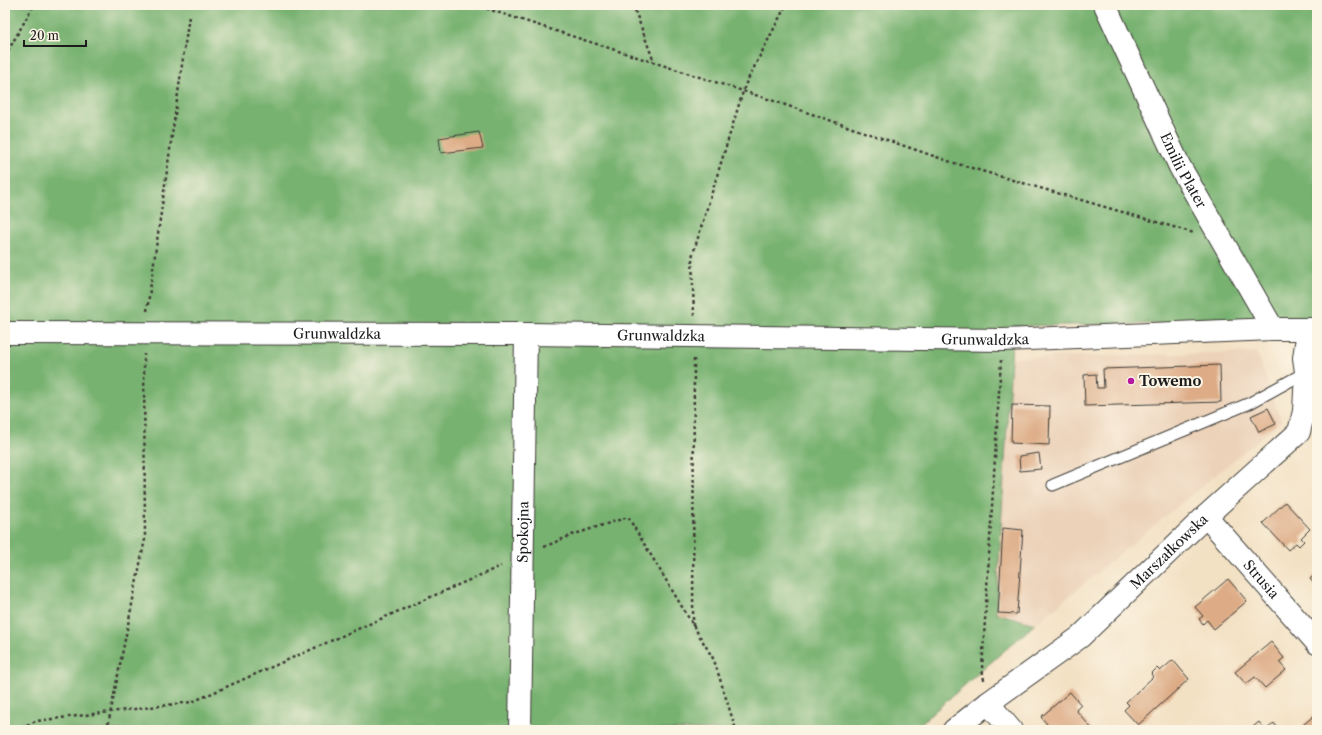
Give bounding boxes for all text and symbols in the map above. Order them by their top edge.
scale bar [24,22,86,48]
text: 20 m [30,28,59,43]
street label: Emilii Plater [1156,130,1211,211]
street label: Grunwaldzka [293,325,382,343]
street label: Grunwaldzka [617,326,706,345]
street label: Grunwaldzka [941,330,1030,349]
place label: Towemo [1139,372,1201,390]
marker: Towemo [1126,376,1136,386]
street label: Spokojna [514,500,532,563]
street label: Marszałkowska [1126,510,1212,593]
street label: Strusia [1239,556,1283,603]

